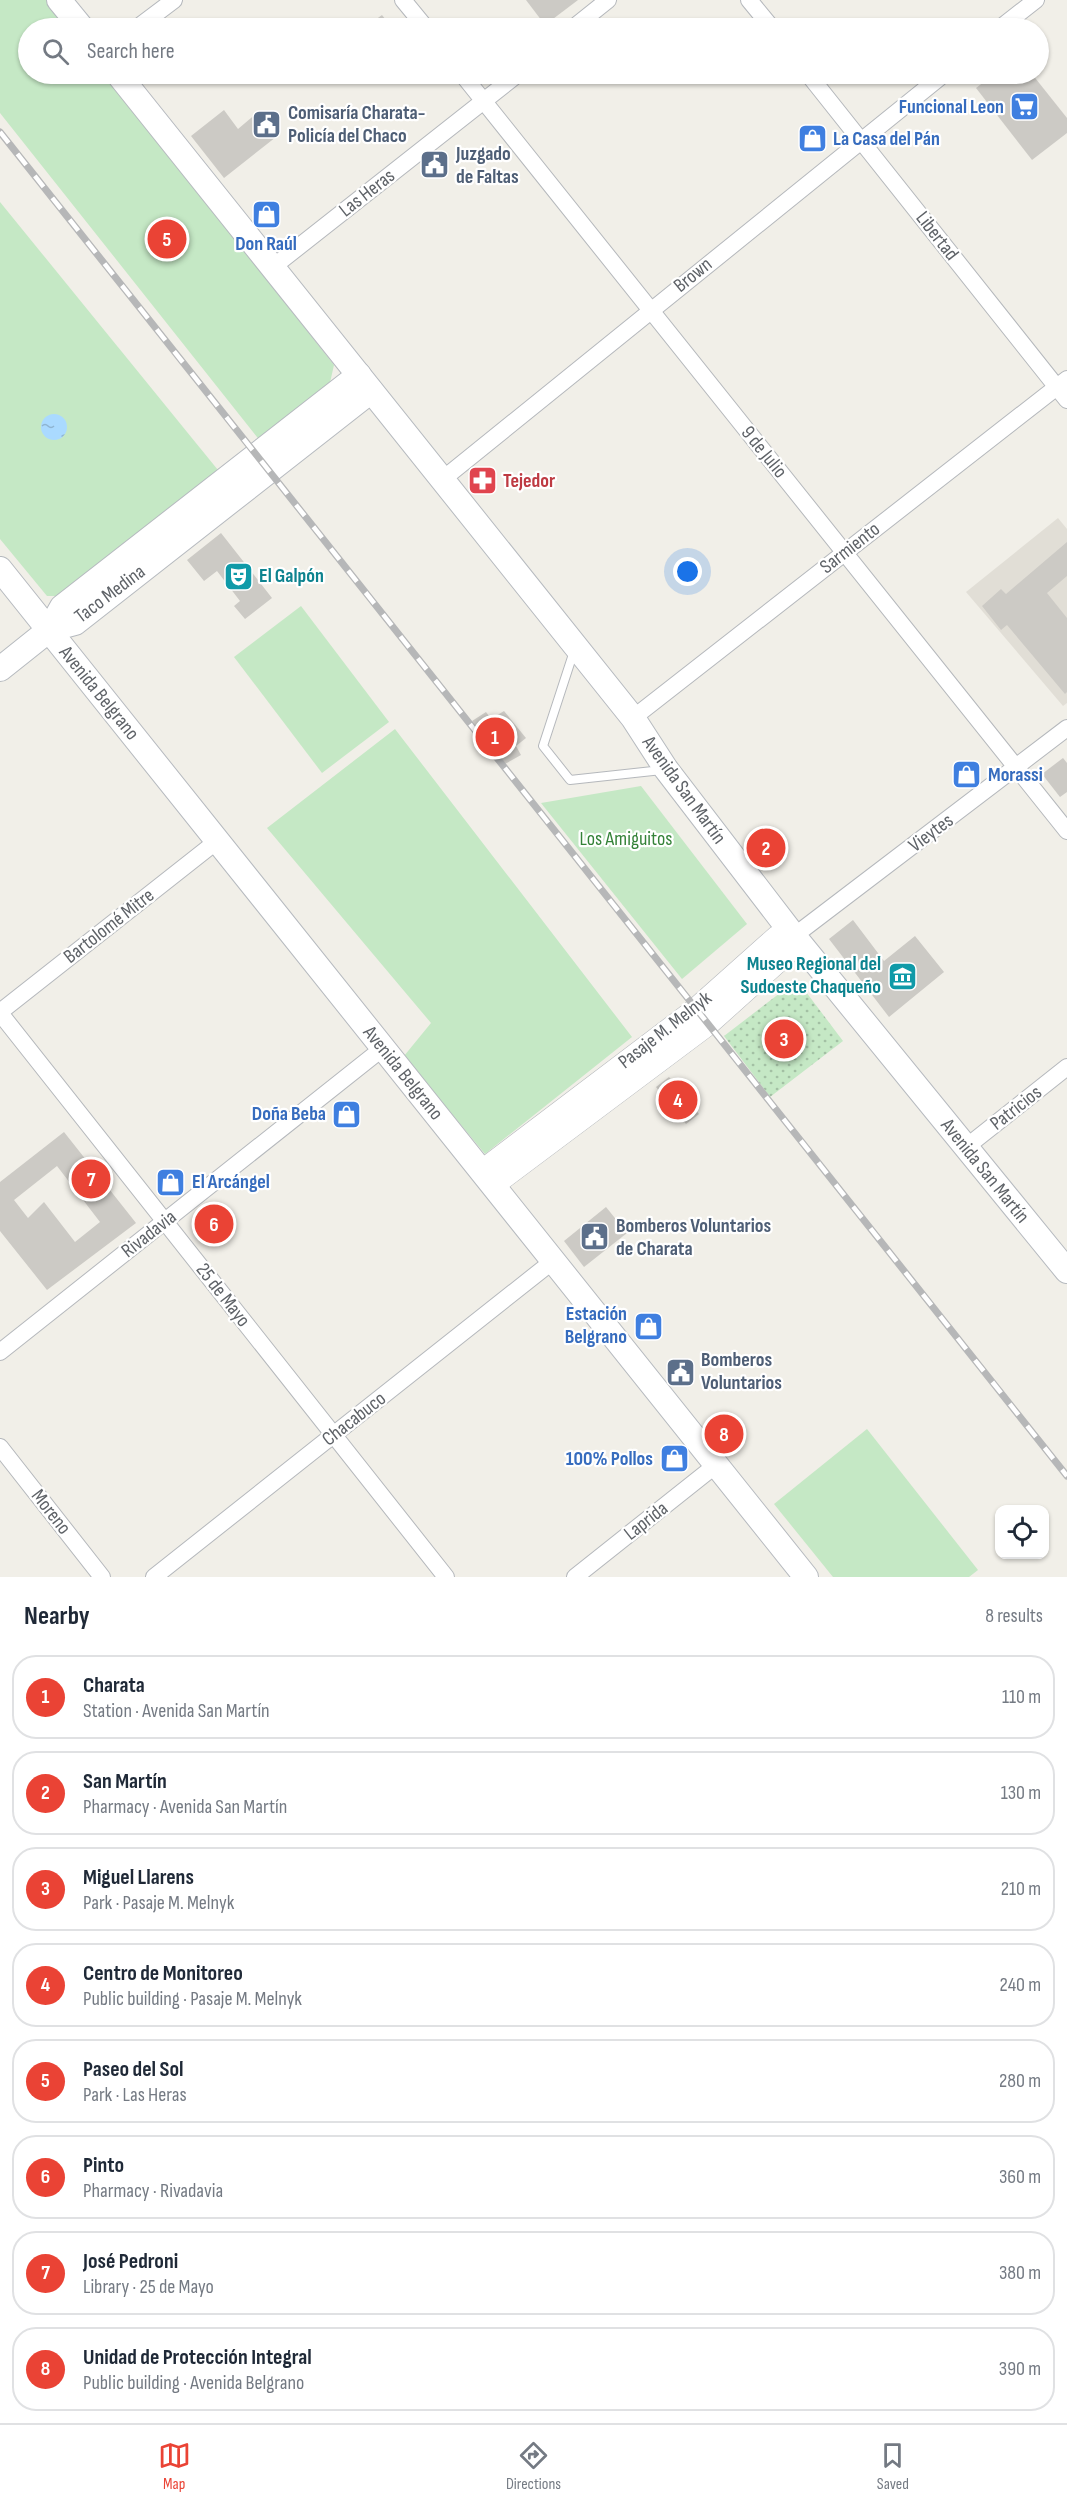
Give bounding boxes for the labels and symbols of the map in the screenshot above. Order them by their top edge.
supermarket icon: Funcional Leon [1009,91,1041,123]
place label: Funcional Leon [899,95,1004,119]
place label: Comisaría Charata- Policía del Chaco [288,101,425,148]
public building icon: Comisaría Charata- Policía del Chaco [251,109,283,141]
shop icon: La Casa del Pán [796,123,828,155]
place label: La Casa del Pán [833,127,940,151]
place label: Juzgado de Faltas [455,142,519,189]
public building icon: Juzgado de Faltas [419,149,451,181]
street label: Las Heras [334,164,400,222]
shop icon: Don Raúl [250,198,282,230]
street label: Libertad [910,207,964,265]
pin: 5 [148,216,186,262]
place label: Don Raúl [235,232,297,256]
street label: Brown [669,252,717,298]
street label: 9 de Julio [736,421,792,483]
pharmacy icon: Tejedor [466,465,498,497]
place label: Tejedor [503,469,555,493]
street label: Sarmiento [815,517,885,579]
your location [673,557,702,586]
street label: Taco Medina [70,560,150,628]
theatre icon: El Galpón [222,560,254,592]
place label: El Galpón [259,564,324,588]
street label: Avenida Belgrano [53,640,144,745]
pin: 1 [476,714,514,760]
street label: Avenida San Martín [636,731,731,849]
shop icon: Morassi [951,759,983,791]
place label: Morassi [988,763,1043,787]
street label: Vieytes [904,808,958,858]
pin: 2 [746,826,786,870]
park label: Los Amiguitos [580,827,672,851]
street label: Bartolomé Mitre [59,883,159,969]
place label: Museo Regional del Sudoeste Chaqueño [740,952,881,999]
museum icon: Museo Regional del Sudoeste Chaqueño [886,960,918,992]
street label: Pasaje M. Melnyk [614,986,717,1074]
pin: 3 [764,1016,804,1062]
street label: Avenida Belgrano [357,1020,448,1125]
pin: 4 [658,1078,698,1122]
street label: Patricios [986,1080,1046,1136]
shop icon: Doña Beba [331,1098,363,1130]
place label: Doña Beba [252,1102,326,1126]
street label: Avenida San Martín [935,1113,1034,1228]
pin: 7 [72,1156,110,1202]
shop icon: El Arcángel [155,1166,187,1198]
place label: El Arcángel [192,1170,270,1194]
pin: 6 [194,1202,234,1246]
street label: Rivadavia [117,1205,181,1263]
place label: Bomberos Voluntarios de Charata [616,1214,772,1261]
public building icon: Bomberos Voluntarios de Charata [579,1221,611,1253]
street label: 25 de Mayo [191,1258,255,1332]
place label: Estación Belgrano [565,1302,627,1349]
shop icon: Estación Belgrano [632,1310,664,1342]
place label: Bomberos Voluntarios [701,1348,782,1395]
public building icon: Bomberos Voluntarios [664,1356,696,1388]
street label: Chacabuco [317,1387,391,1451]
pin: 8 [704,1412,744,1456]
shop icon: 100% Pollos [658,1443,690,1475]
place label: 100% Pollos [566,1447,653,1471]
street label: Moreno [26,1485,76,1539]
street label: Laprida [619,1496,673,1546]

